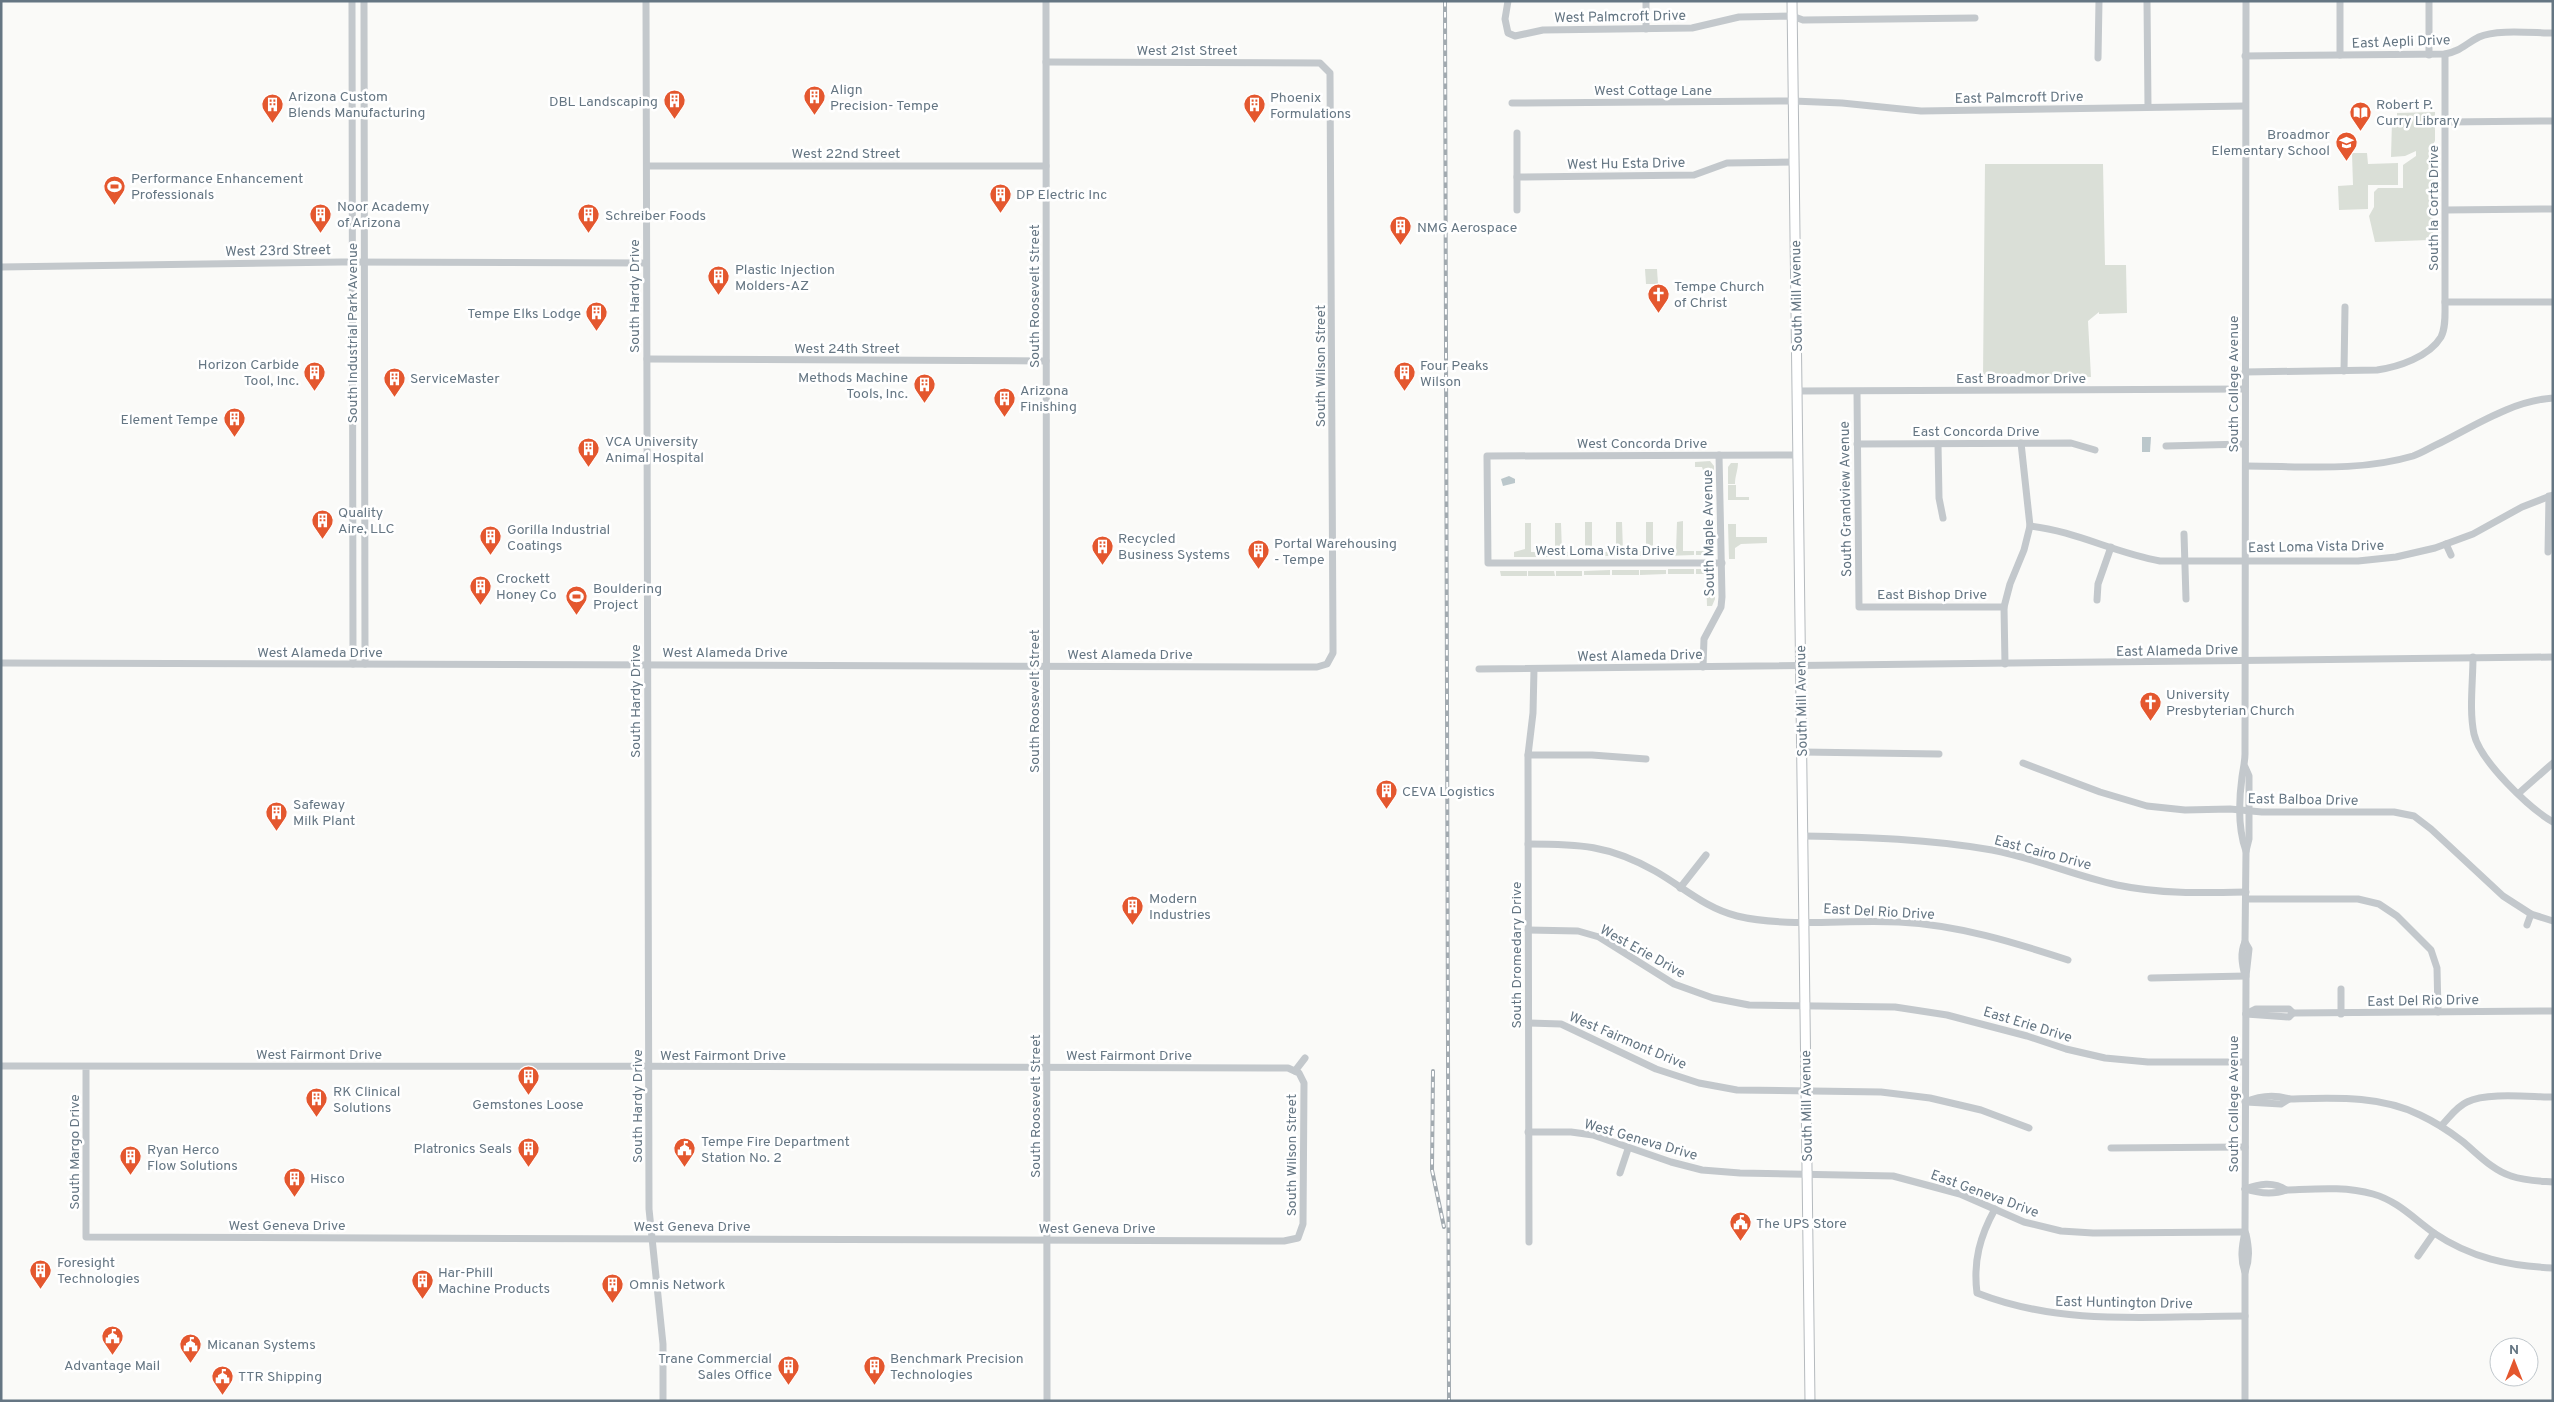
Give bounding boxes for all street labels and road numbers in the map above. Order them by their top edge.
street label: West Palmcroft Drive [1554,8,1686,27]
street label: East Aepli Drive [2351,32,2451,53]
street label: West 21st Street [1137,43,1237,60]
street label: West Cottage Lane [1594,83,1712,100]
street label: East Palmcroft Drive [1955,89,2084,108]
street label: South la Corta Drive [2426,145,2443,271]
street label: West 22nd Street [792,146,900,163]
street label: West Hu Esta Drive [1567,155,1685,174]
street label: South Roosevelt Street [1027,224,1044,368]
street label: South Hardy Drive [627,239,644,353]
street label: South Mill Avenue [1788,240,1807,352]
street label: West 23rd Street [225,242,331,261]
street label: South Industrial Park Avenue [345,243,362,423]
street label: South Wilson Street [1313,305,1330,427]
street label: South College Avenue [2226,316,2243,452]
street label: West 24th Street [794,341,900,358]
street label: East Broadmor Drive [1956,371,2086,388]
street label: South Grandview Avenue [1837,421,1856,577]
street label: East Concorda Drive [1912,424,2040,441]
street label: West Concorda Drive [1577,436,1707,453]
street label: South Maple Avenue [1700,469,1719,597]
street label: East Loma Vista Drive [2248,538,2384,557]
street label: West Loma Vista Drive [1535,543,1675,560]
street label: East Bishop Drive [1877,587,1987,604]
street label: South Roosevelt Street [1027,629,1044,773]
street label: East Alameda Drive [2116,642,2238,661]
street label: South Hardy Drive [628,644,645,758]
street label: West Alameda Drive [257,645,383,662]
street label: West Alameda Drive [662,645,788,662]
street label: South Mill Avenue [1793,645,1812,757]
street label: West Alameda Drive [1067,647,1193,664]
street label: West Alameda Drive [1577,647,1703,666]
street label: East Balboa Drive [2247,791,2359,810]
street label: East Cairo Drive [1992,832,2093,875]
street label: South Dromedary Drive [1509,881,1526,1029]
street label: East Del Rio Drive [1823,901,1935,924]
street label: West Erie Drive [1597,922,1688,983]
street label: East Del Rio Drive [2367,992,2479,1011]
street label: East Erie Drive [1981,1004,2074,1047]
street label: West Fairmont Drive [1566,1009,1689,1074]
street label: South Roosevelt Street [1028,1034,1045,1178]
street label: South College Avenue [2226,1036,2243,1172]
street label: West Fairmont Drive [256,1047,382,1064]
street label: West Fairmont Drive [660,1048,786,1065]
street label: West Fairmont Drive [1066,1048,1192,1065]
street label: South Hardy Drive [630,1049,647,1163]
street label: South Mill Avenue [1798,1050,1817,1162]
street label: South Margo Drive [67,1094,84,1210]
street label: South Wilson Street [1284,1094,1301,1216]
street label: West Geneva Drive [1582,1116,1699,1165]
street label: East Geneva Drive [1928,1167,2041,1222]
street label: West Geneva Drive [228,1218,346,1235]
street label: West Geneva Drive [633,1219,751,1236]
street label: West Geneva Drive [1038,1221,1156,1238]
street label: East Huntington Drive [2055,1294,2193,1313]

